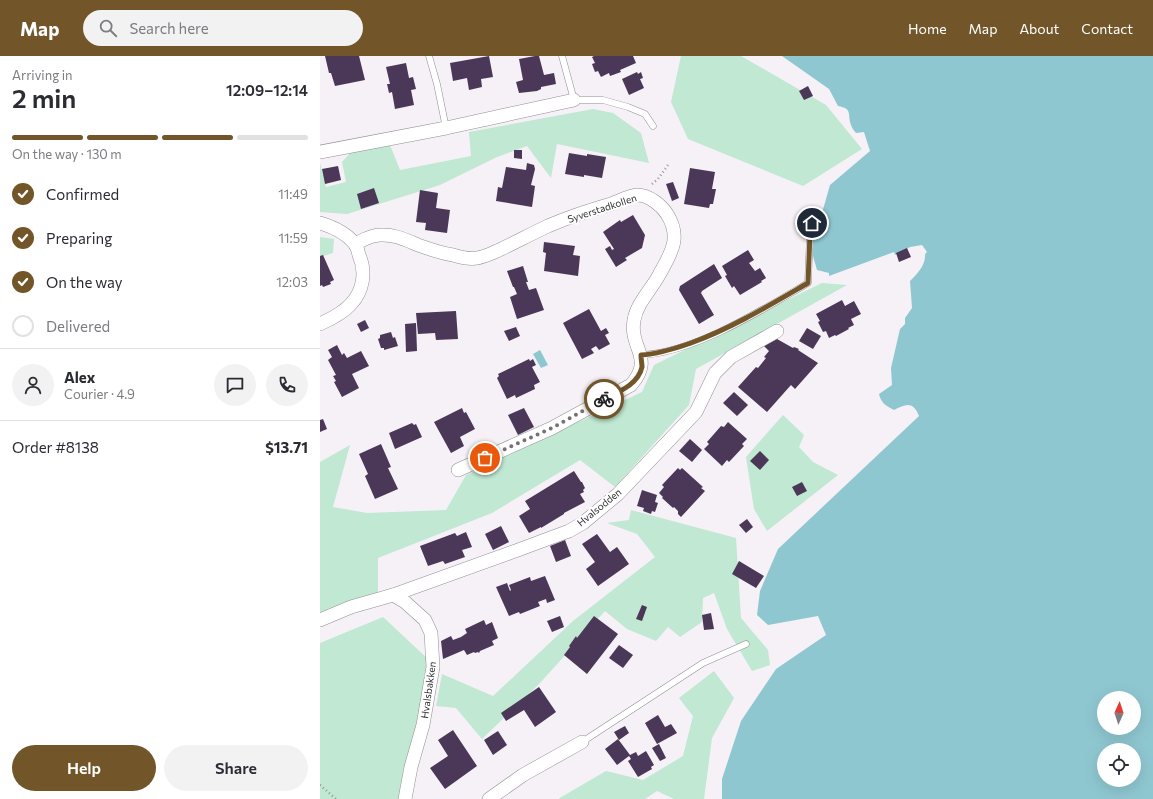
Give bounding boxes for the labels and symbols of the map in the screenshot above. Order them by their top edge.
street label: Syverstadkollen [566,191,638,225]
pin [795,206,829,240]
courier [584,379,624,419]
pin [468,441,502,475]
street label: Hvalsodden [574,486,624,528]
street label: Hvalsbakken [418,661,438,719]
north arrow [1097,691,1141,735]

